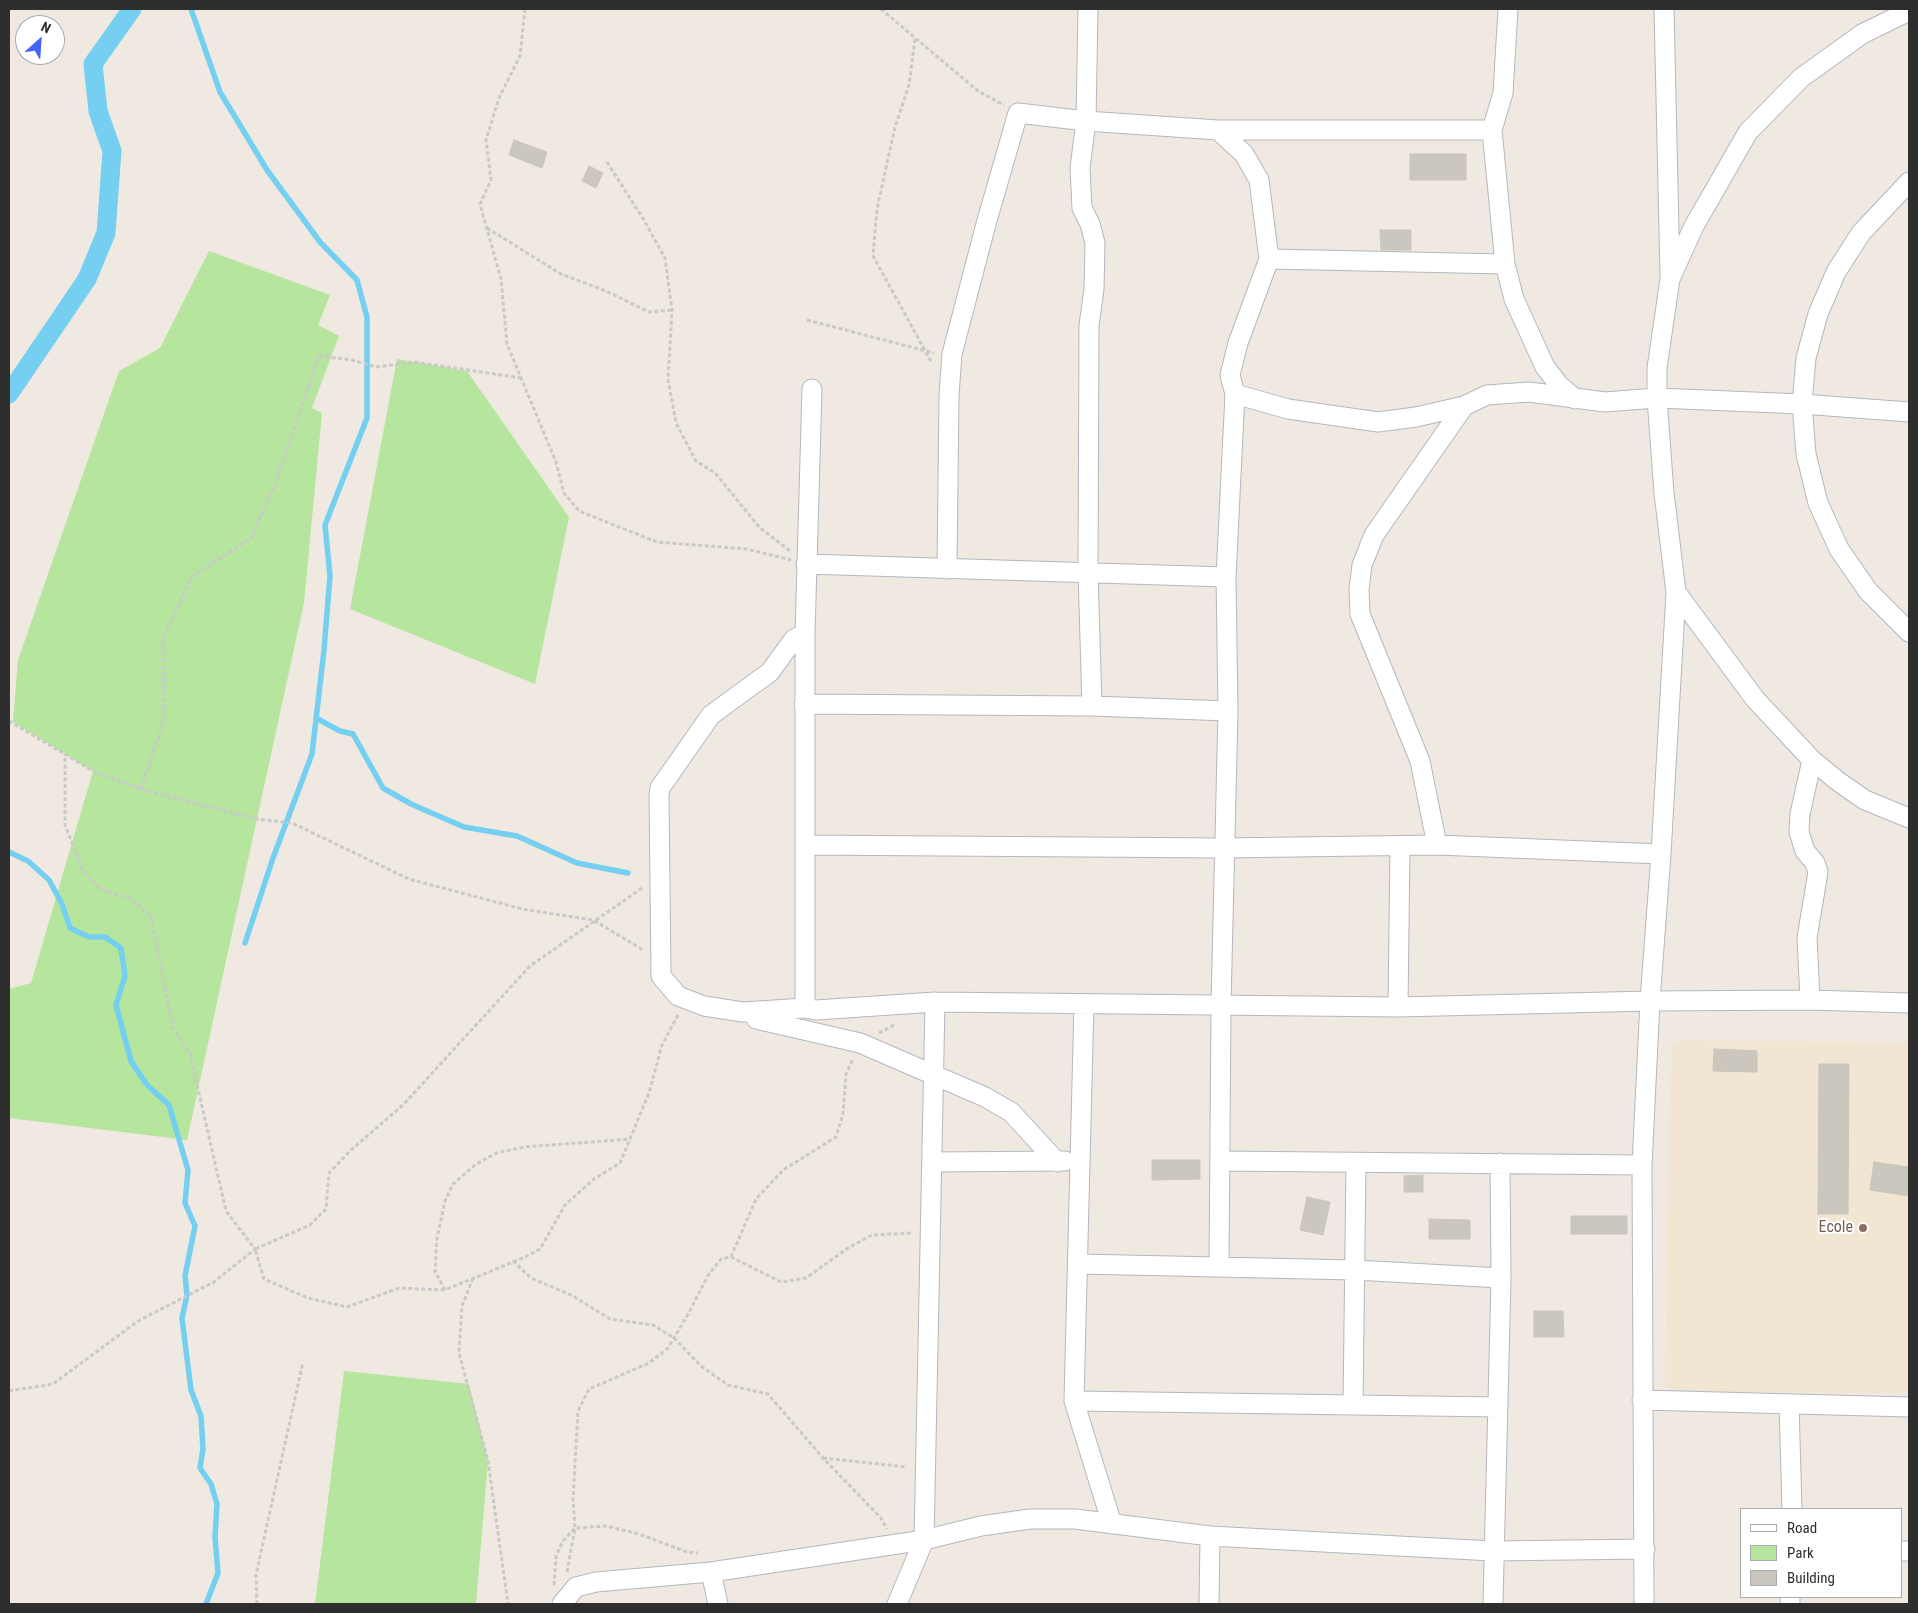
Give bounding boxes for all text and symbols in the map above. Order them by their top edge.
north arrow [15,15,65,65]
text: N [39,18,53,36]
place label: Ecole [1819,1218,1853,1238]
marker: Ecole [1857,1222,1869,1234]
legend [1740,1508,1903,1598]
text: Road [1787,1519,1817,1537]
text: Park [1787,1544,1814,1562]
text: Building [1787,1569,1835,1587]

